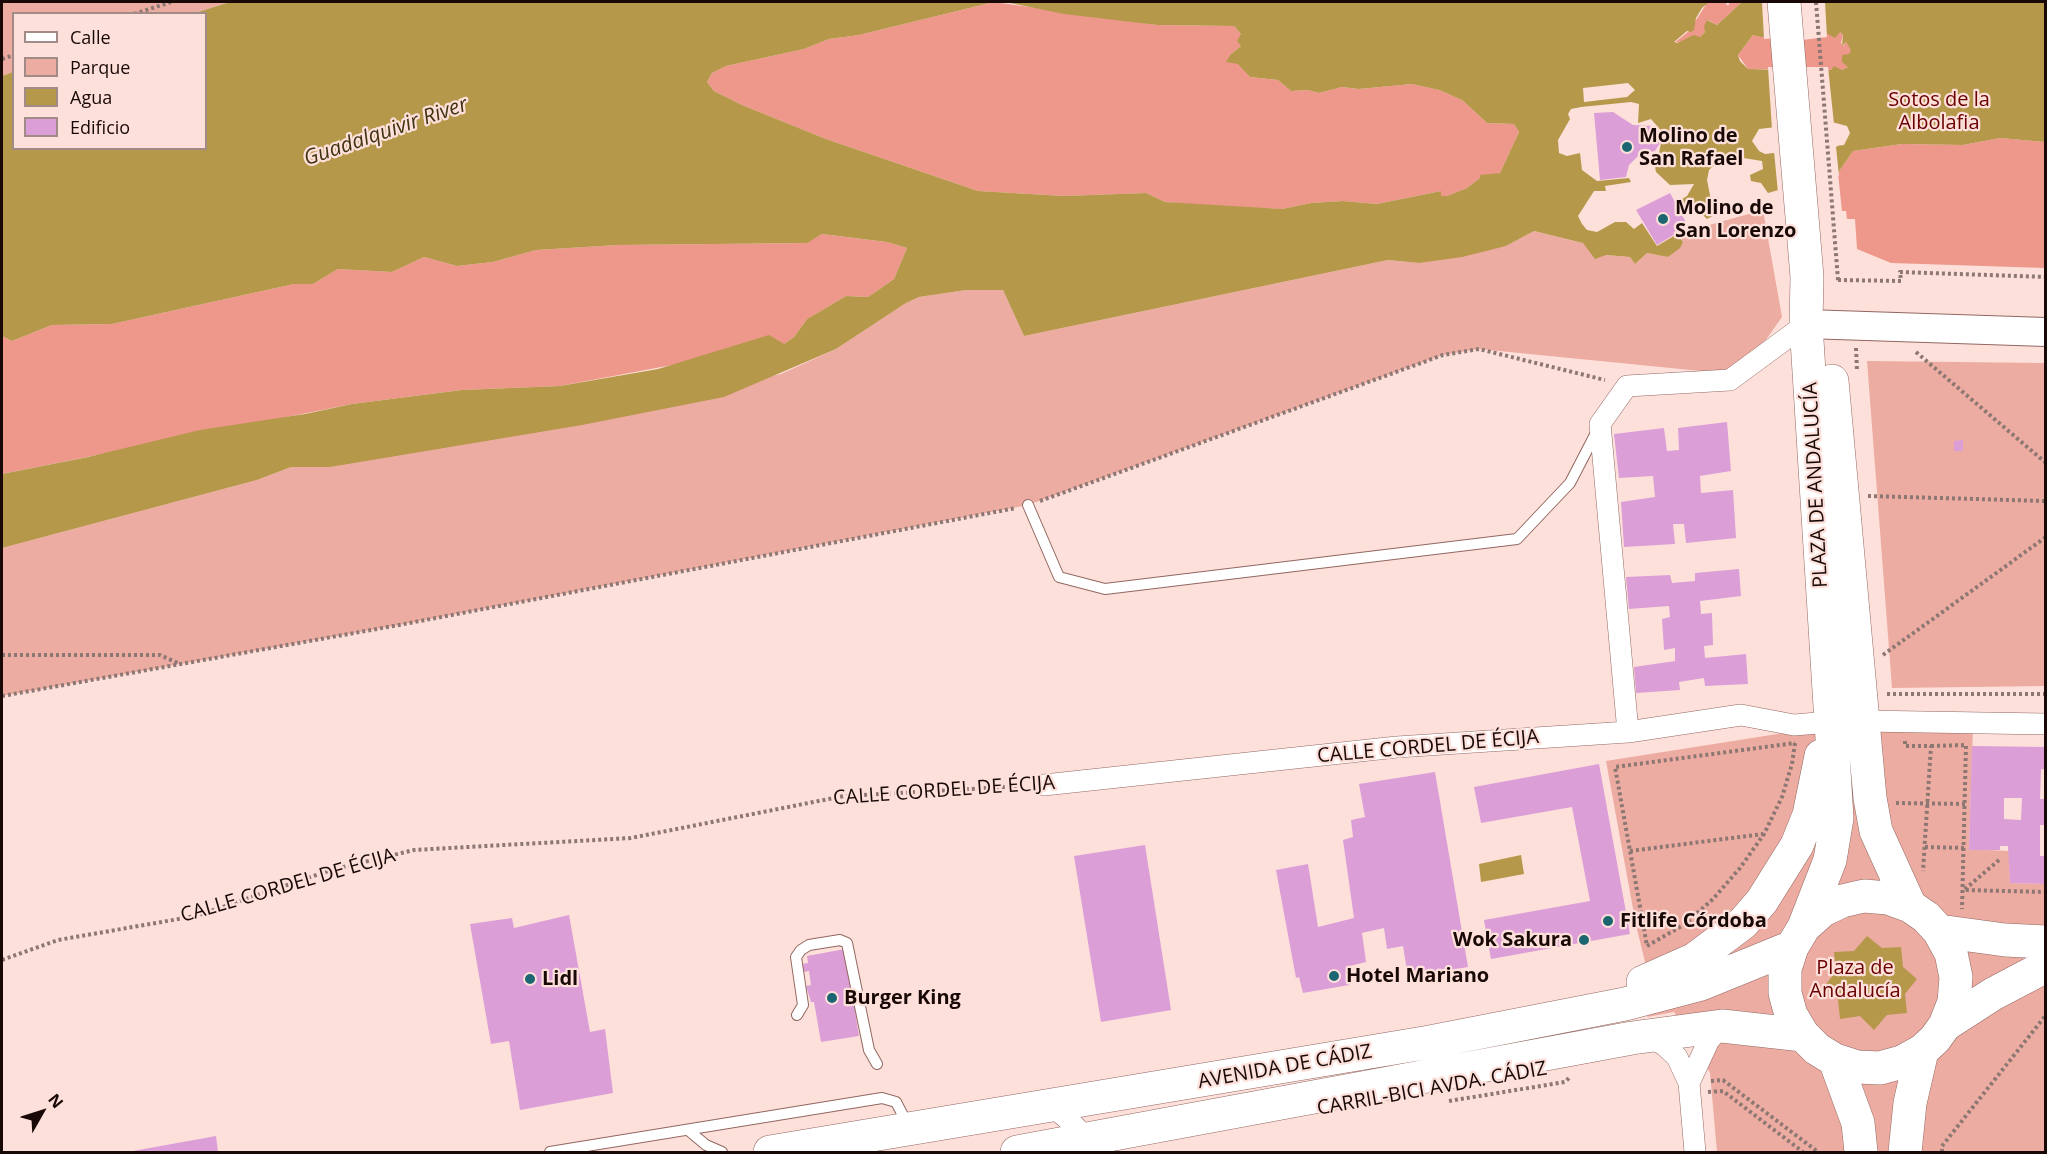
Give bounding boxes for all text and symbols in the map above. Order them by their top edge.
legend [12,12,207,150]
text: Calle [70,25,111,49]
text: Parque [70,55,130,79]
text: Agua [70,85,112,109]
park label: Sotos de la Albolafia [1888,88,1990,135]
water label: Guadalquivir River [301,92,471,172]
text: Edificio [70,115,130,139]
place label: Molino de San Rafael [1639,124,1743,171]
marker: Molino de San Rafael [1620,140,1634,154]
place label: Molino de San Lorenzo [1675,196,1796,243]
marker: Molino de San Lorenzo [1656,212,1670,226]
street label: PLAZA DE ANDALUCÍA [1799,382,1833,588]
street label: CALLE CORDEL DE ÉCIJA [1316,725,1540,769]
street label: CALLE CORDEL DE ÉCIJA [832,771,1056,811]
street label: CALLE CORDEL DE ÉCIJA [178,844,398,928]
place label: Fitlife Córdoba [1620,909,1767,933]
marker: Fitlife Córdoba [1601,914,1615,928]
place label: Wok Sakura [1453,928,1572,952]
marker: Wok Sakura [1577,933,1591,947]
park label: Plaza de Andalucía [1809,956,1901,1003]
place label: Hotel Mariano [1346,964,1489,988]
place label: Lidl [542,967,578,991]
marker: Hotel Mariano [1327,969,1341,983]
marker: Lidl [523,972,537,986]
place label: Burger King [844,986,961,1010]
marker: Burger King [825,991,839,1005]
street label: AVENIDA DE CÁDIZ [1196,1040,1374,1094]
street label: CARRIL-BICI AVDA. CÁDIZ [1315,1057,1549,1121]
north arrow [12,1082,72,1142]
text: N [43,1089,69,1113]

